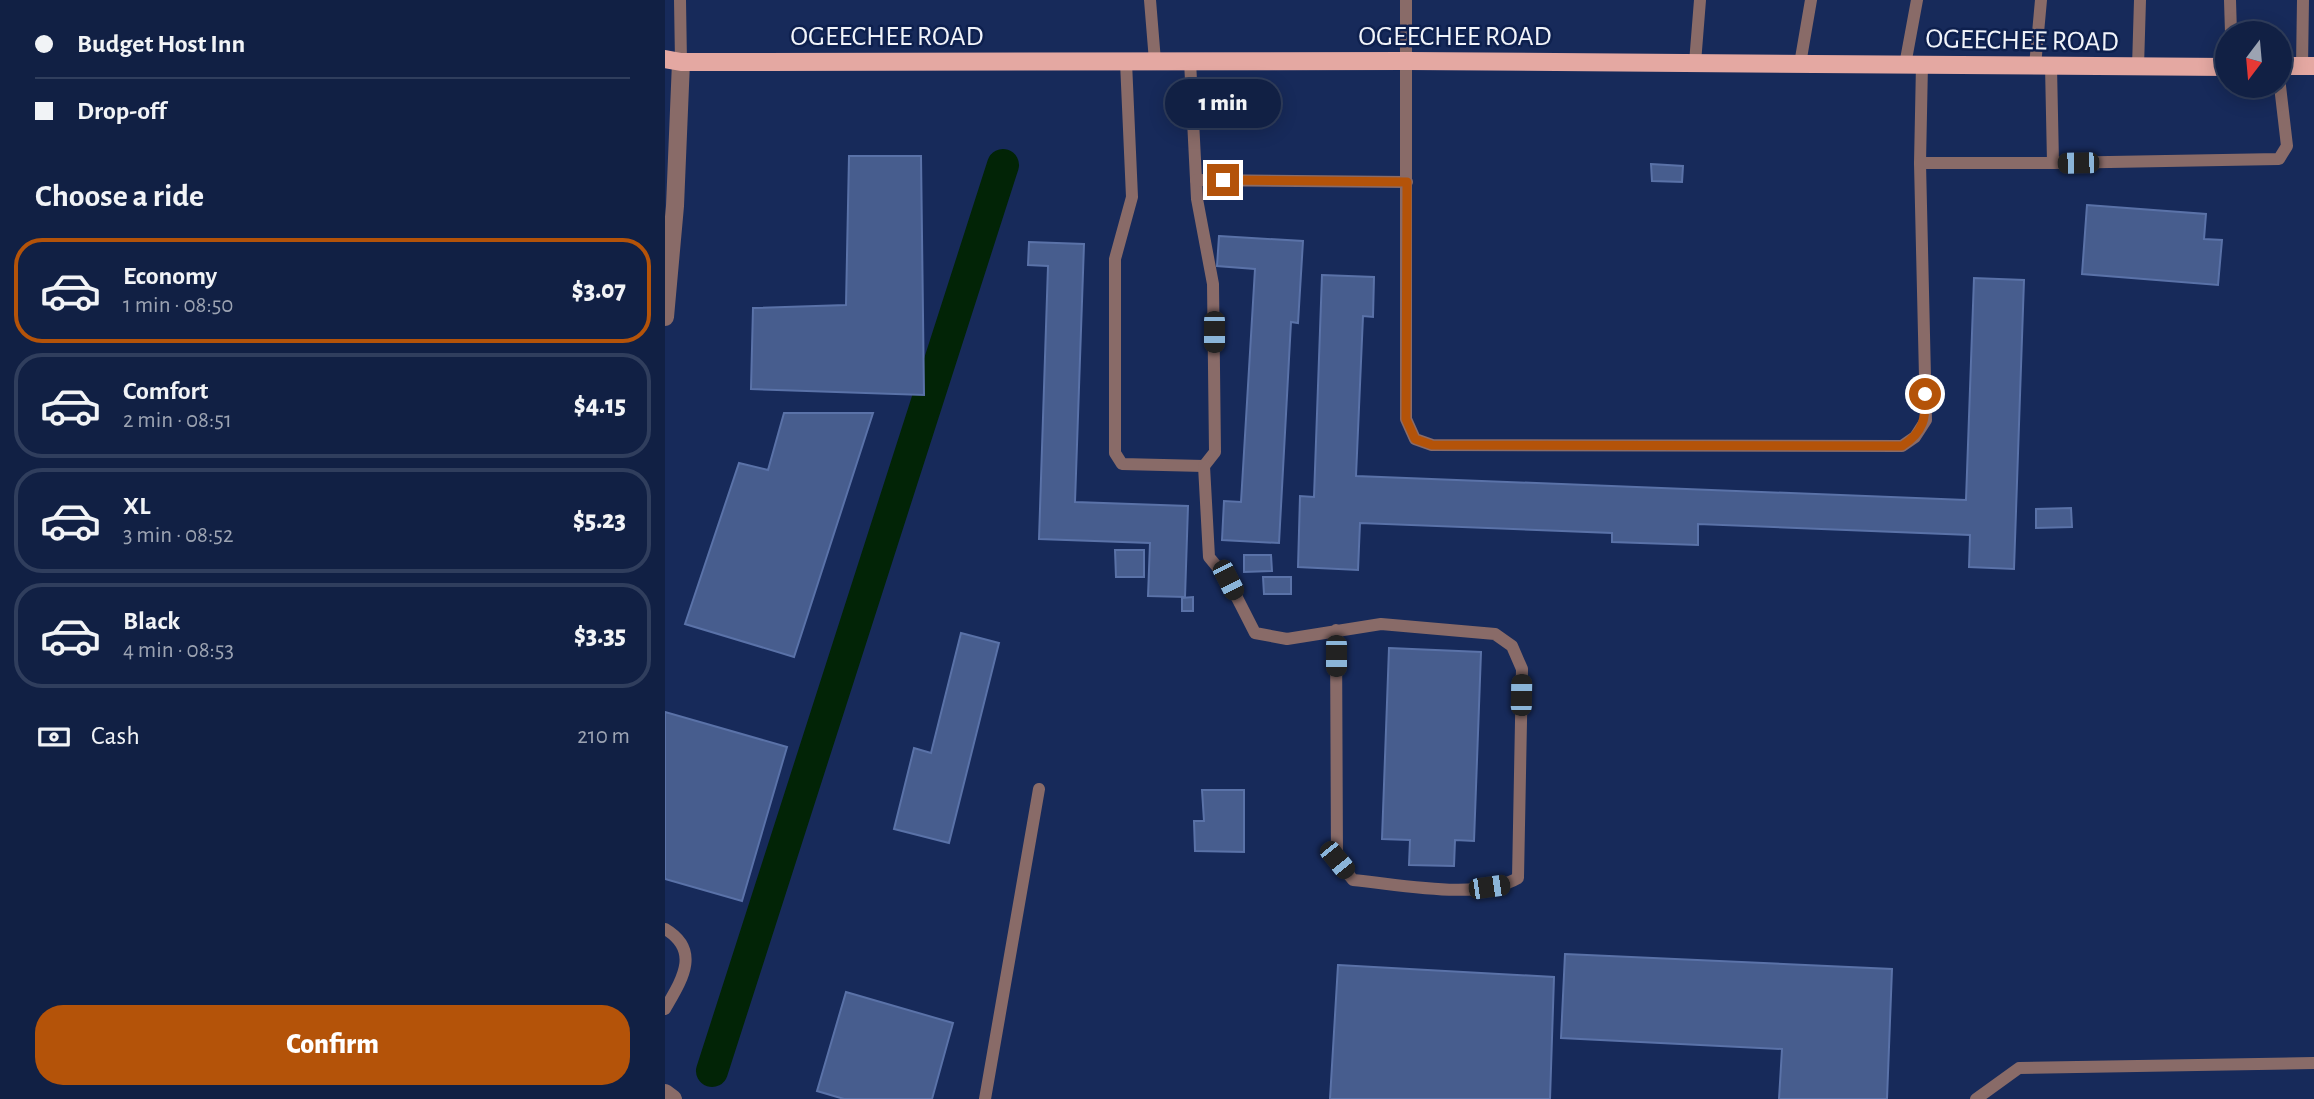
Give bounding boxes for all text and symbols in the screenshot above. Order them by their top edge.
north arrow [2215,21,2293,98]
map controls [2215,21,2292,98]
street label: OGEECHEE ROAD [790,23,984,51]
street label: OGEECHEE ROAD [1358,23,1552,51]
street label: OGEECHEE ROAD [1925,25,2119,57]
text: Budget Host Inn [77,31,245,57]
callout: 1 min [1165,78,1281,128]
text: 1 min [1199,92,1247,115]
text: Drop-off [77,98,166,124]
car [2057,152,2100,174]
route end [1207,164,1239,196]
text: Choose a ride [35,180,204,212]
icon: car [39,259,102,322]
text: Economy [123,263,217,289]
text: $3.07 [572,277,626,303]
text: 1 min · 08:50 [123,294,233,317]
car [1204,311,1225,353]
icon: car [39,374,102,437]
text: Comfort [123,378,208,404]
route start [1909,378,1941,410]
text: $4.15 [574,392,626,418]
text: 2 min · 08:51 [123,409,232,432]
icon: car [39,489,102,552]
text: XL [123,493,150,519]
text: $5.23 [573,507,626,533]
text: 3 min · 08:52 [123,524,233,547]
car [1210,557,1247,603]
icon: car [39,604,102,667]
text: Black [123,608,180,634]
text: $3.35 [574,622,626,648]
car [1326,635,1347,677]
text: 4 min · 08:53 [123,639,234,662]
car [1511,674,1532,716]
icon: cash [35,718,73,756]
text: Cash [91,723,140,749]
text: 210 m [577,725,630,748]
car [1316,837,1359,883]
car [1467,874,1512,900]
button: Confirm [35,1005,630,1085]

